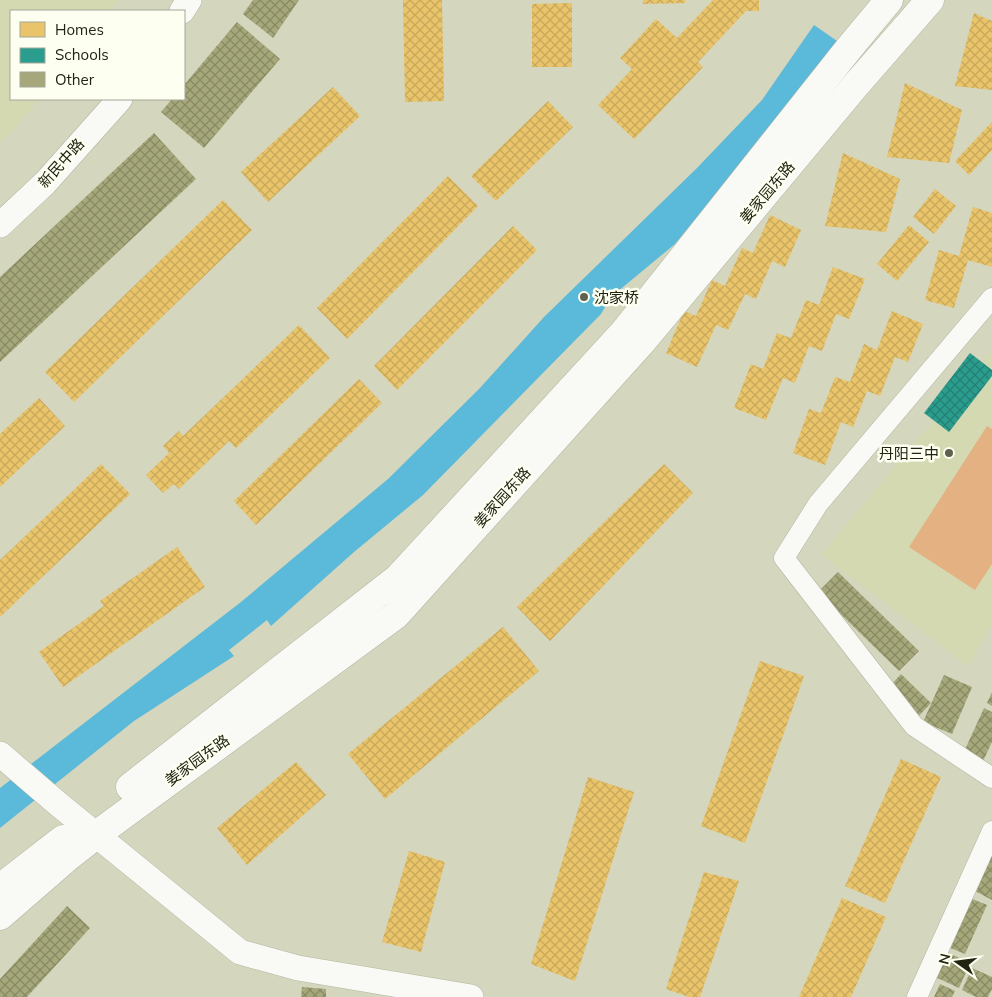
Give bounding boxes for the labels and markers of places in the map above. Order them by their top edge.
place label: 沈家桥 [594,288,639,307]
marker: 沈家桥 [578,291,590,303]
place label: 丹阳三中 [879,444,939,463]
marker: 丹阳三中 [943,447,955,459]

